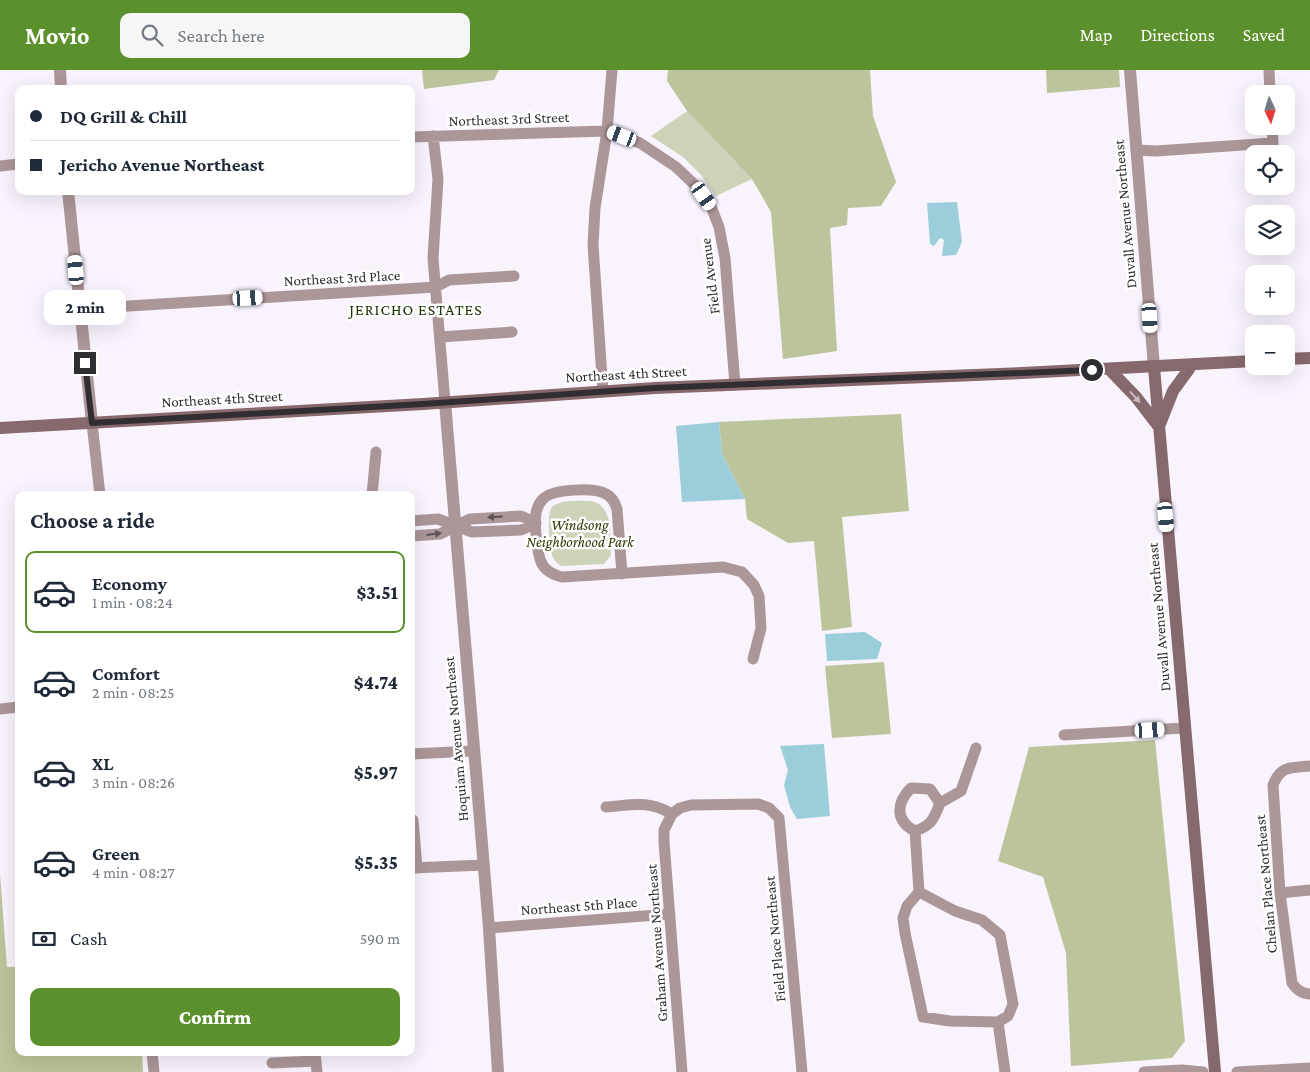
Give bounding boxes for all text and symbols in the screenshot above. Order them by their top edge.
search box [120,13,470,58]
icon: search [138,21,166,49]
text: Movio [25,22,90,49]
text: Search here [178,25,265,46]
text: Map [1080,25,1112,45]
text: Directions [1140,25,1215,45]
text: Saved [1243,25,1285,45]
north arrow [1245,85,1295,135]
map controls [1245,85,1295,375]
text: DQ Grill & Chill [60,106,187,127]
street label: Northeast 3rd Street [448,109,571,129]
car [605,124,638,148]
street label: Duvall Avenue Northeast [1110,138,1139,289]
button: locate [1245,145,1295,195]
text: Jericho Avenue Northeast [60,154,264,175]
car [689,179,718,213]
button: layers [1245,205,1295,255]
street label: Field Avenue [697,237,723,315]
car [67,254,84,286]
button: + [1245,265,1295,315]
street label: Northeast 3rd Place [283,267,401,289]
callout: 2 min [44,290,126,326]
car [232,290,263,306]
text: 2 min [65,299,105,316]
district label: JERICHO ESTATES [347,301,483,319]
car [1141,303,1158,333]
button: − [1245,325,1295,375]
route end [74,352,96,374]
route start [1081,359,1103,381]
street label: Northeast 4th Street [565,363,688,385]
street label: Northeast 4th Street [161,388,284,410]
one-way arrow [1129,390,1141,402]
car [1157,501,1174,533]
text: Choose a ride [30,508,155,533]
one-way arrow [487,514,503,522]
park label: Windsong Neighborhood Park [526,517,635,551]
one-way arrow [426,530,442,538]
street label: Duvall Avenue Northeast [1144,541,1173,692]
icon: car [32,570,77,615]
text: Economy [92,573,167,594]
text: $3.51 [356,582,398,603]
text: 1 min · 08:24 [92,594,173,611]
street label: Hoquiam Avenue Northeast [441,655,472,822]
icon: car [32,660,77,705]
text: Comfort [92,663,160,684]
text: $4.74 [354,672,398,693]
text: 2 min · 08:25 [92,684,175,701]
car [1134,722,1165,738]
icon: car [32,750,77,795]
text: XL [92,753,114,774]
text: $5.97 [354,762,398,783]
text: 3 min · 08:26 [92,774,175,791]
street label: Chelan Place Northeast [1252,813,1280,954]
icon: car [32,840,77,885]
text: Green [92,843,140,864]
text: $5.35 [354,852,398,873]
street label: Graham Avenue Northeast [643,862,671,1023]
text: 4 min · 08:27 [92,864,175,881]
street label: Field Place Northeast [761,874,788,1003]
street label: Northeast 5th Place [520,894,638,918]
icon: cash [30,925,58,953]
text: Cash [70,928,108,949]
text: 590 m [360,930,400,947]
button: Confirm [30,988,400,1046]

